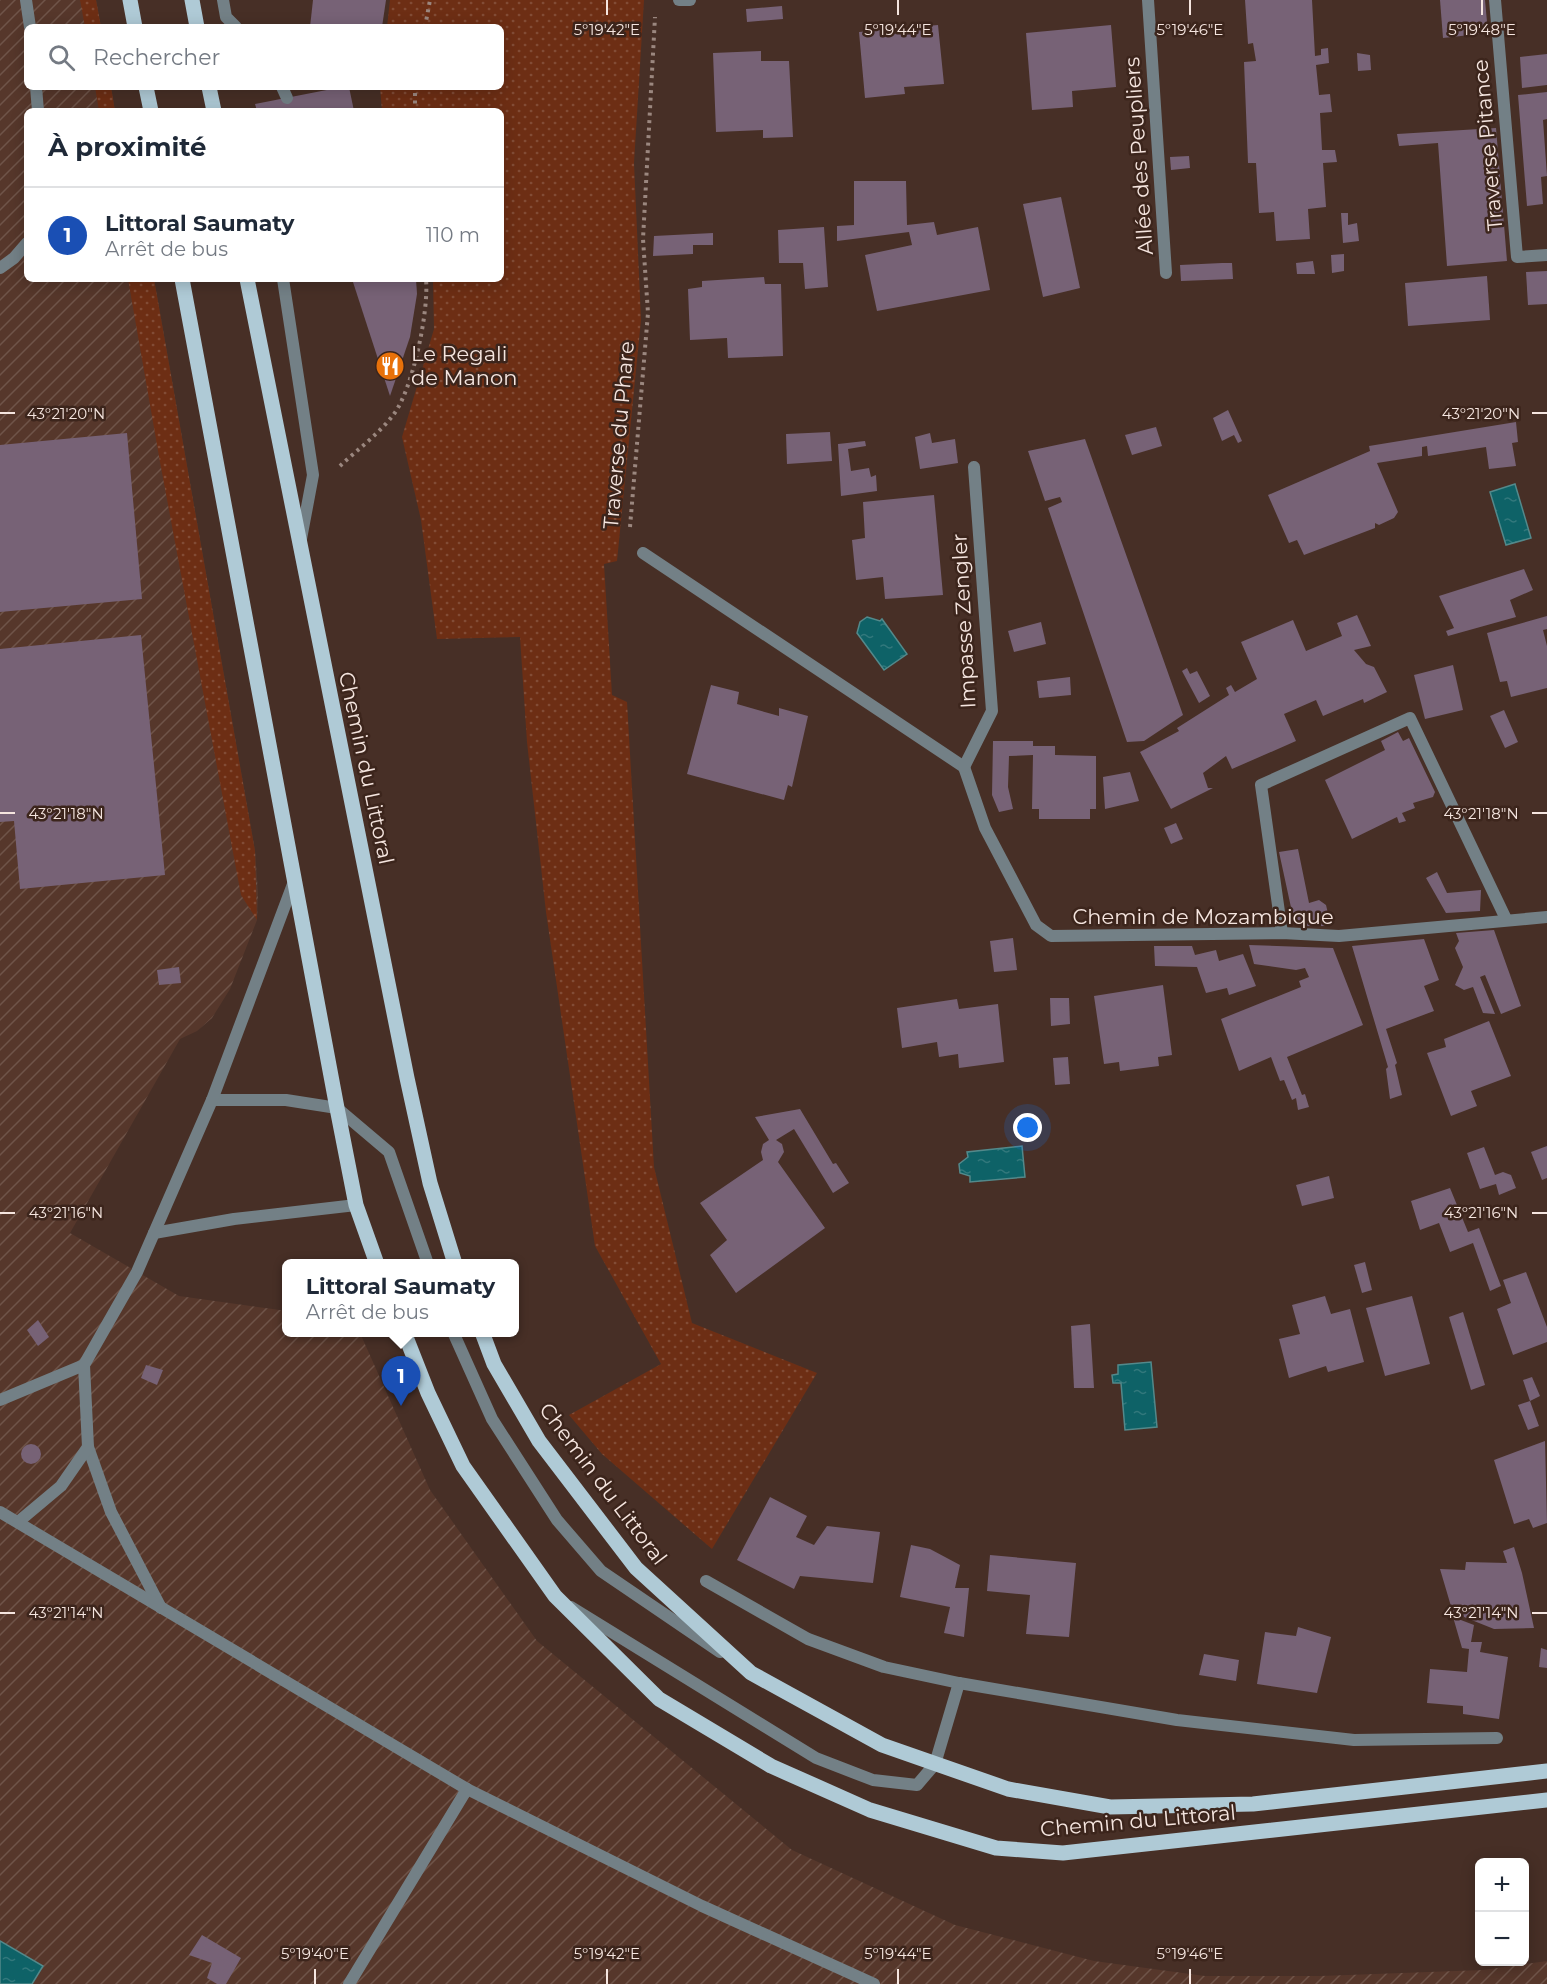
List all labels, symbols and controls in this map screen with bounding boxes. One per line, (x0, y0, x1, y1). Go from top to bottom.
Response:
text: 5°19'42"E (574, 20, 640, 39)
text: 5°19'44"E (864, 20, 932, 39)
text: 5°19'46"E (1157, 20, 1223, 39)
text: 5°19'48"E (1448, 20, 1516, 39)
search box (24, 24, 504, 90)
icon: search (45, 41, 78, 74)
text: Rechercher (93, 44, 220, 71)
street label: Allée des Peupliers (1119, 56, 1158, 256)
street label: Traverse Pitance (1468, 58, 1507, 232)
text: À proximité (48, 131, 207, 163)
text: Littoral Saumaty (105, 210, 294, 237)
text: 1 (64, 223, 71, 247)
text: 110 m (426, 223, 480, 247)
text: Arrêt de bus (105, 237, 228, 261)
street label: Traverse du Phare (598, 340, 639, 530)
place label: Le Regali de Manon (411, 341, 517, 390)
restaurant icon: Le Regali de Manon (374, 350, 406, 382)
text: 43°21'20"N (27, 404, 105, 423)
text: 43°21'20"N (1442, 404, 1520, 423)
street label: Impasse Zengler (946, 533, 981, 709)
street label: Chemin du Littoral (334, 669, 399, 866)
text: 43°21'18"N (28, 804, 104, 823)
text: 43°21'18"N (1443, 804, 1519, 823)
street label: Chemin de Mozambique (1072, 904, 1334, 929)
your location (1013, 1113, 1042, 1142)
text: 43°21'16"N (29, 1203, 103, 1222)
text: 43°21'16"N (1444, 1203, 1518, 1222)
popup (282, 1259, 519, 1337)
text: Littoral Saumaty (306, 1273, 495, 1300)
text: Arrêt de bus (306, 1300, 429, 1324)
pin: 1 (382, 1356, 420, 1406)
street label: Chemin du Littoral (534, 1398, 672, 1570)
text: 43°21'14"N (28, 1603, 104, 1622)
text: 43°21'14"N (1443, 1603, 1519, 1622)
street label: Chemin du Littoral (1039, 1799, 1237, 1842)
map controls (1475, 1858, 1529, 1966)
button: + (1475, 1858, 1529, 1912)
button: − (1475, 1912, 1529, 1966)
text: 5°19'40"E (281, 1944, 349, 1963)
text: 5°19'42"E (574, 1944, 640, 1963)
text: 5°19'44"E (864, 1944, 932, 1963)
text: 5°19'46"E (1157, 1944, 1223, 1963)

